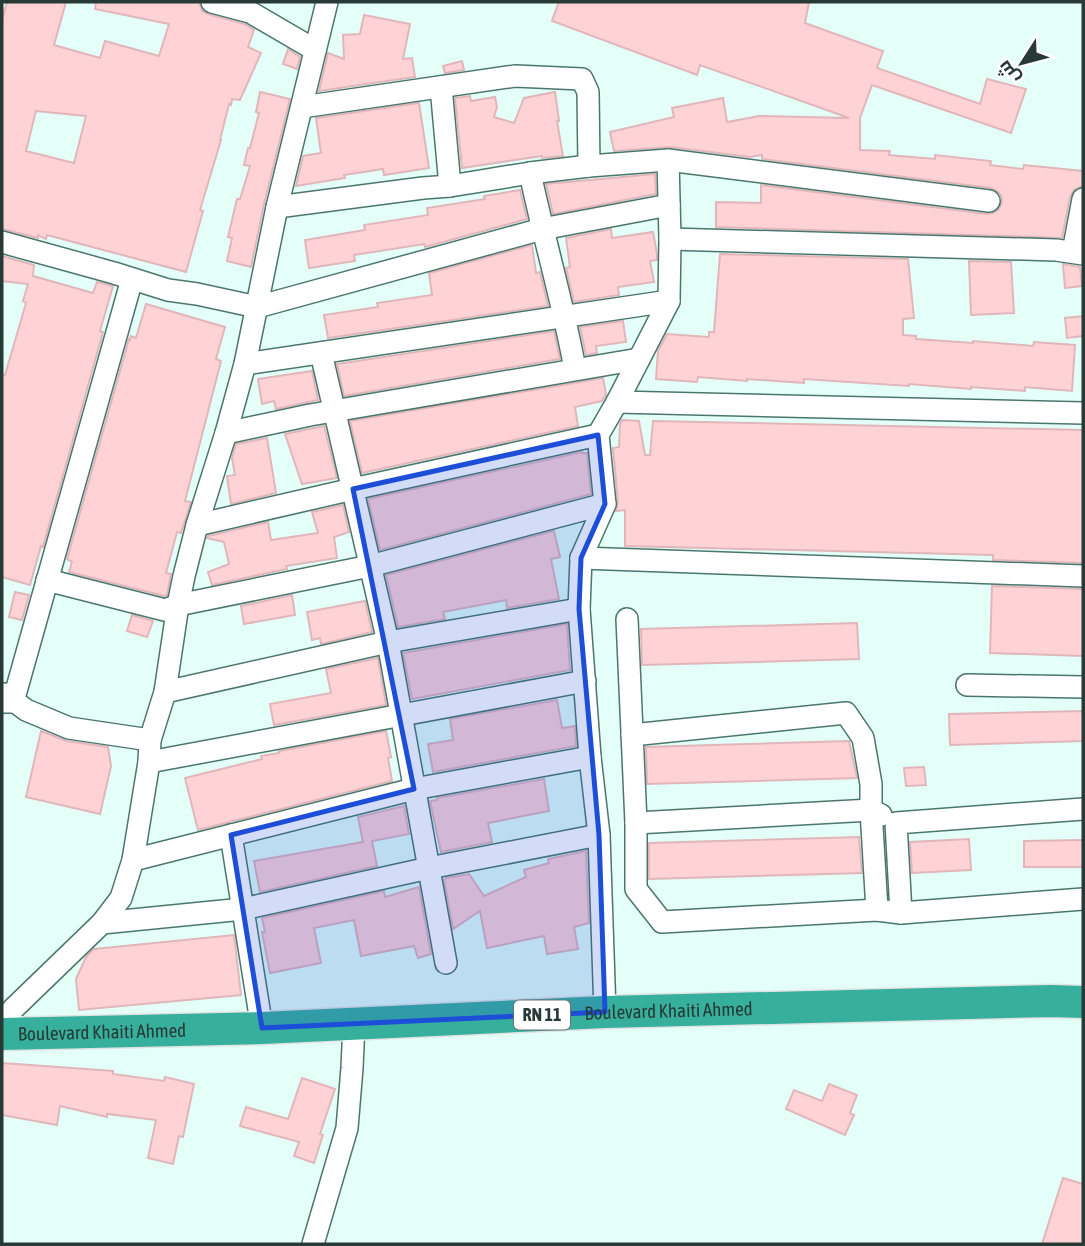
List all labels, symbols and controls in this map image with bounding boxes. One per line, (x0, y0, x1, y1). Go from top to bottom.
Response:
north arrow (987, 28, 1057, 98)
text: ش (992, 56, 1025, 89)
street label: Boulevard Khaiti Ahmed (584, 997, 753, 1024)
road number: RN 11 (514, 1000, 570, 1030)
street label: Boulevard Khaiti Ahmed (18, 1019, 186, 1045)

